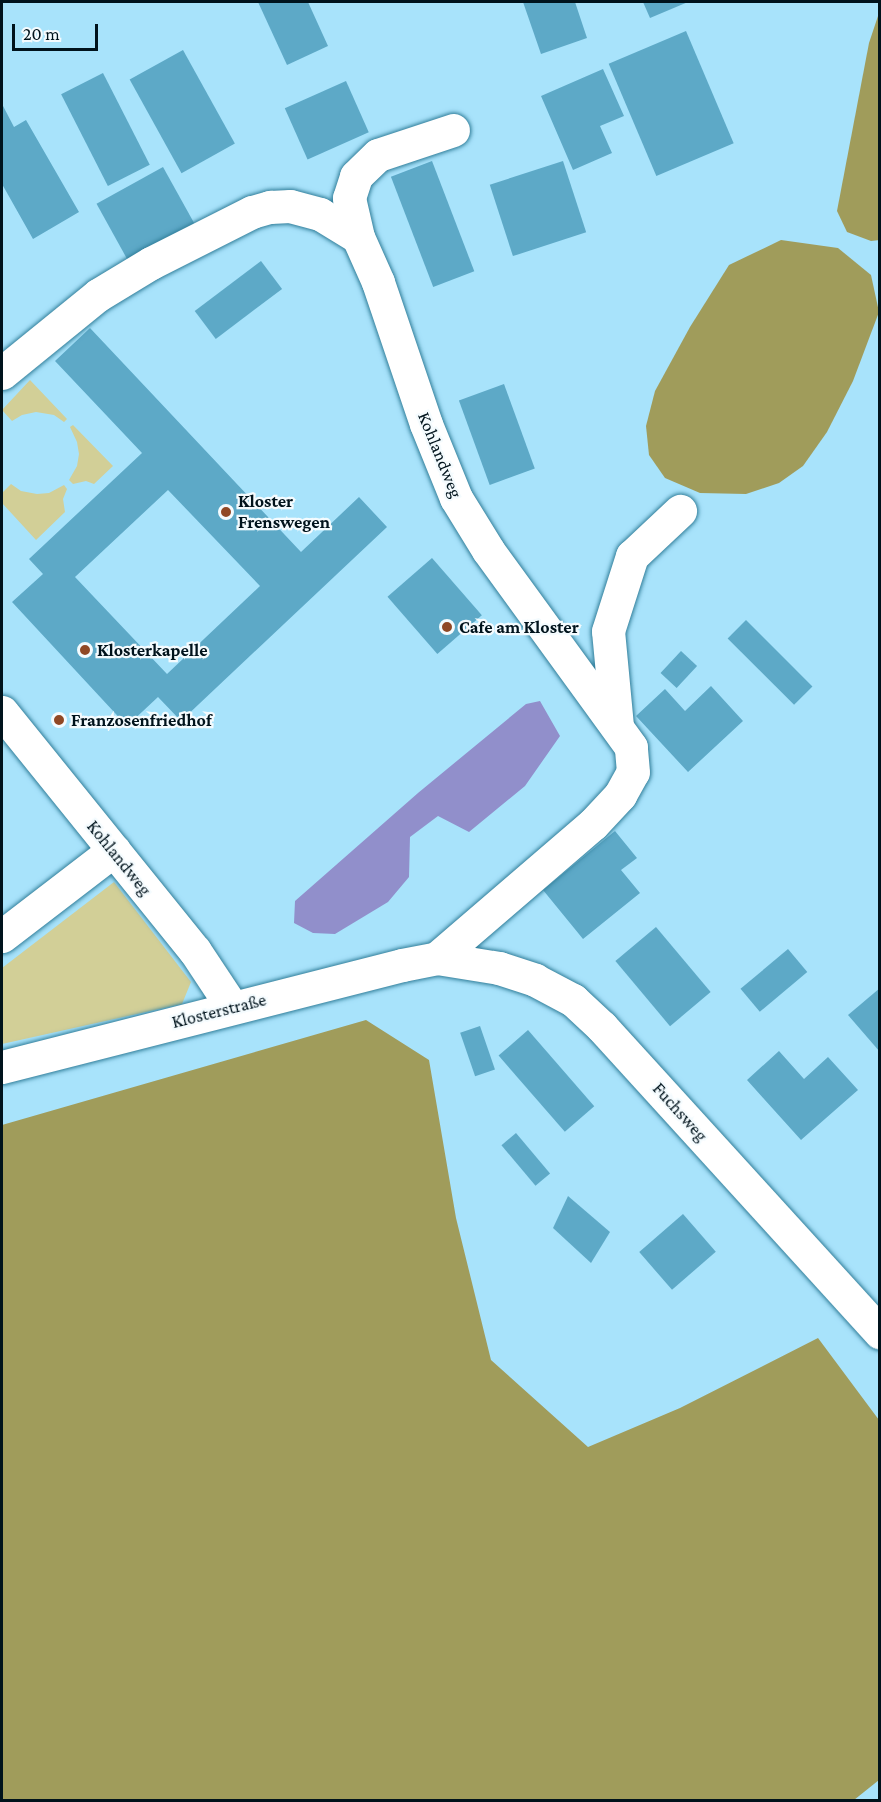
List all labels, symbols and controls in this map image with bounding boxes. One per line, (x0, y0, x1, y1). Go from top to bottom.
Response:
scale bar (15, 12, 100, 50)
text: 20 m (23, 24, 60, 44)
street label: Kohlandweg (413, 409, 467, 501)
place label: Kloster Frenswegen (238, 491, 330, 534)
marker: Kloster Frenswegen (219, 505, 233, 519)
place label: Cafe am Kloster (459, 616, 579, 638)
marker: Cafe am Kloster (440, 620, 454, 634)
place label: Klosterkapelle (97, 639, 208, 661)
marker: Klosterkapelle (78, 643, 92, 657)
place label: Franzosenfriedhof (71, 709, 212, 731)
marker: Franzosenfriedhof (52, 713, 66, 727)
street label: Kohlandweg (82, 816, 156, 900)
street label: Klosterstraße (170, 989, 268, 1033)
street label: Fuchsweg (648, 1078, 712, 1146)

